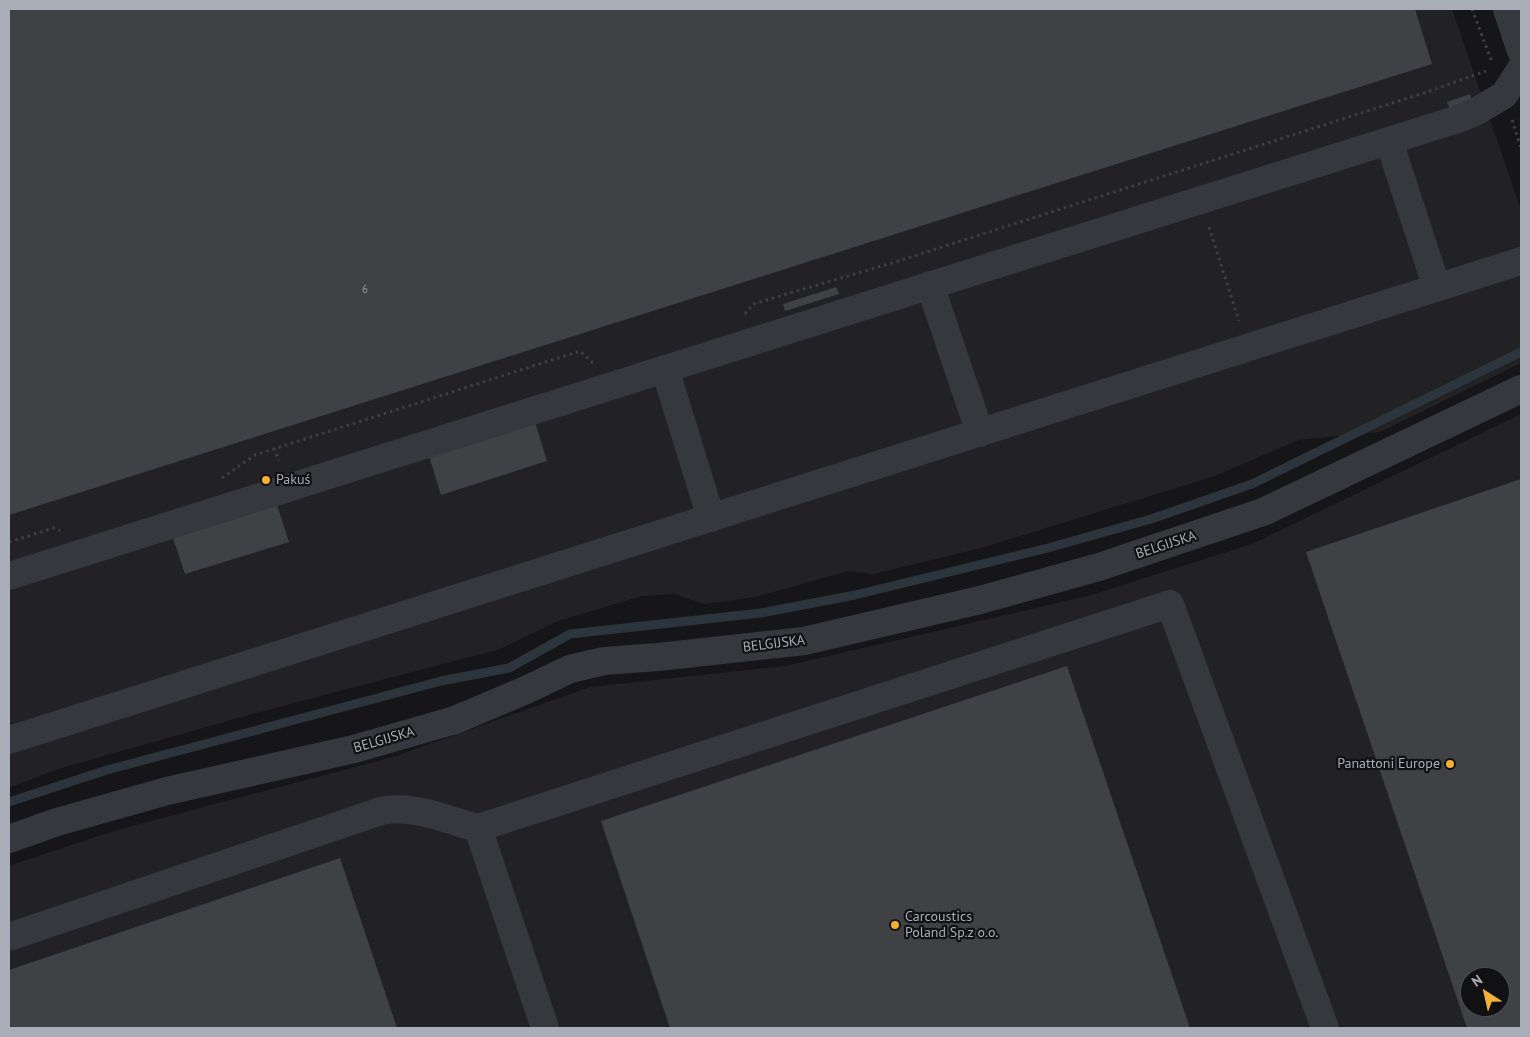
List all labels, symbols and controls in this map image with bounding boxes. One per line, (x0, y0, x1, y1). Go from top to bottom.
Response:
house number: 6 (362, 283, 368, 297)
place label: Pakuś (276, 472, 310, 488)
marker: Pakuś (260, 474, 272, 486)
street label: BELGIJSKA (1134, 527, 1198, 563)
street label: BELGIJSKA (742, 632, 806, 656)
street label: BELGIJSKA (352, 723, 416, 757)
place label: Panattoni Europe (1337, 756, 1440, 772)
marker: Panattoni Europe (1444, 758, 1456, 770)
place label: Carcoustics Poland Sp.z o.o. (905, 909, 998, 942)
marker: Carcoustics Poland Sp.z o.o. (889, 919, 901, 931)
north arrow (1460, 967, 1510, 1017)
text: N (1468, 971, 1486, 991)

